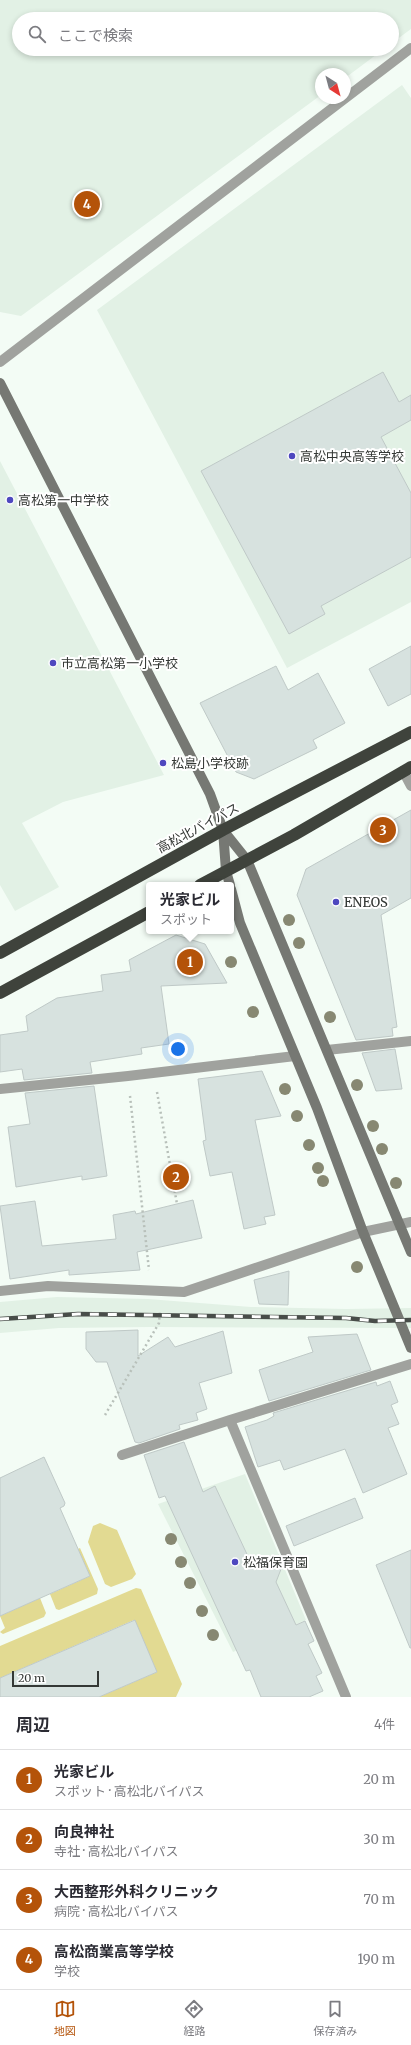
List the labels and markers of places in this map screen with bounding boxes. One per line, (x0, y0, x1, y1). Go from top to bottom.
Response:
pin: 4 (74, 189, 100, 219)
place label: 高松中央高等学校 (300, 448, 404, 465)
marker: 高松中央高等学校 (287, 451, 297, 461)
place label: 高松第一中学校 (18, 492, 109, 509)
marker: 高松第一中学校 (5, 495, 15, 505)
place label: 市立高松第一小学校 (61, 655, 178, 672)
marker: 市立高松第一小学校 (48, 658, 58, 668)
place label: 松島小学校跡 (171, 755, 249, 772)
marker: 松島小学校跡 (158, 758, 168, 768)
pin: 3 (370, 815, 396, 845)
place label: ENEOS (344, 894, 388, 911)
marker: ENEOS (331, 897, 341, 907)
pin: 1 (177, 947, 203, 977)
pin: 2 (163, 1162, 189, 1192)
place label: 松福保育園 (243, 1554, 308, 1571)
marker: 松福保育園 (230, 1557, 240, 1567)

